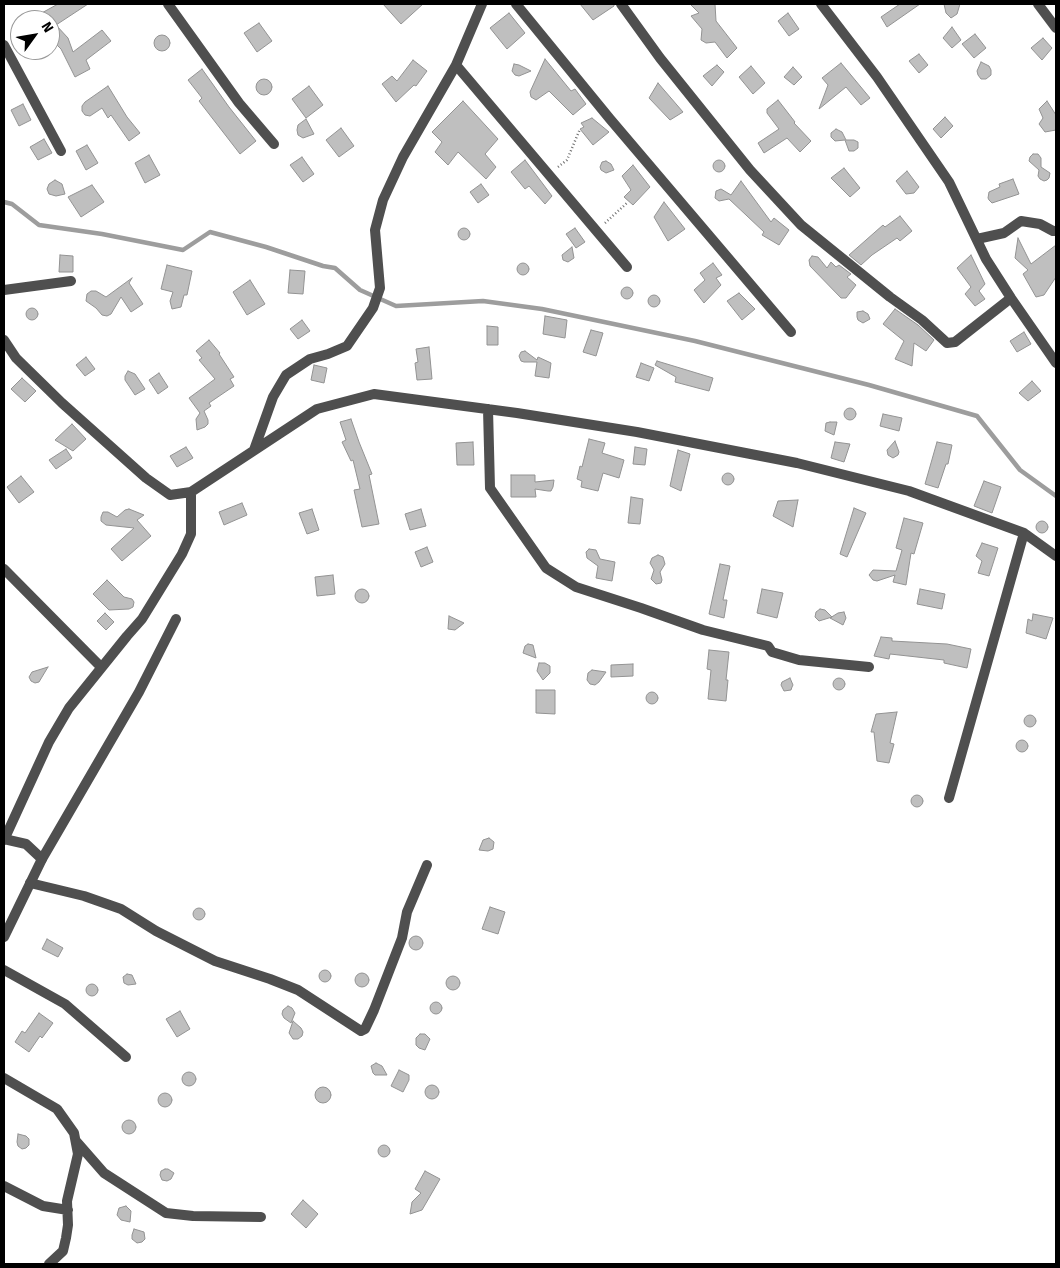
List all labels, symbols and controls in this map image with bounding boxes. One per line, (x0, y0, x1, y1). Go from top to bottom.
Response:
north arrow (10, 10, 60, 60)
text: N (38, 19, 57, 36)

